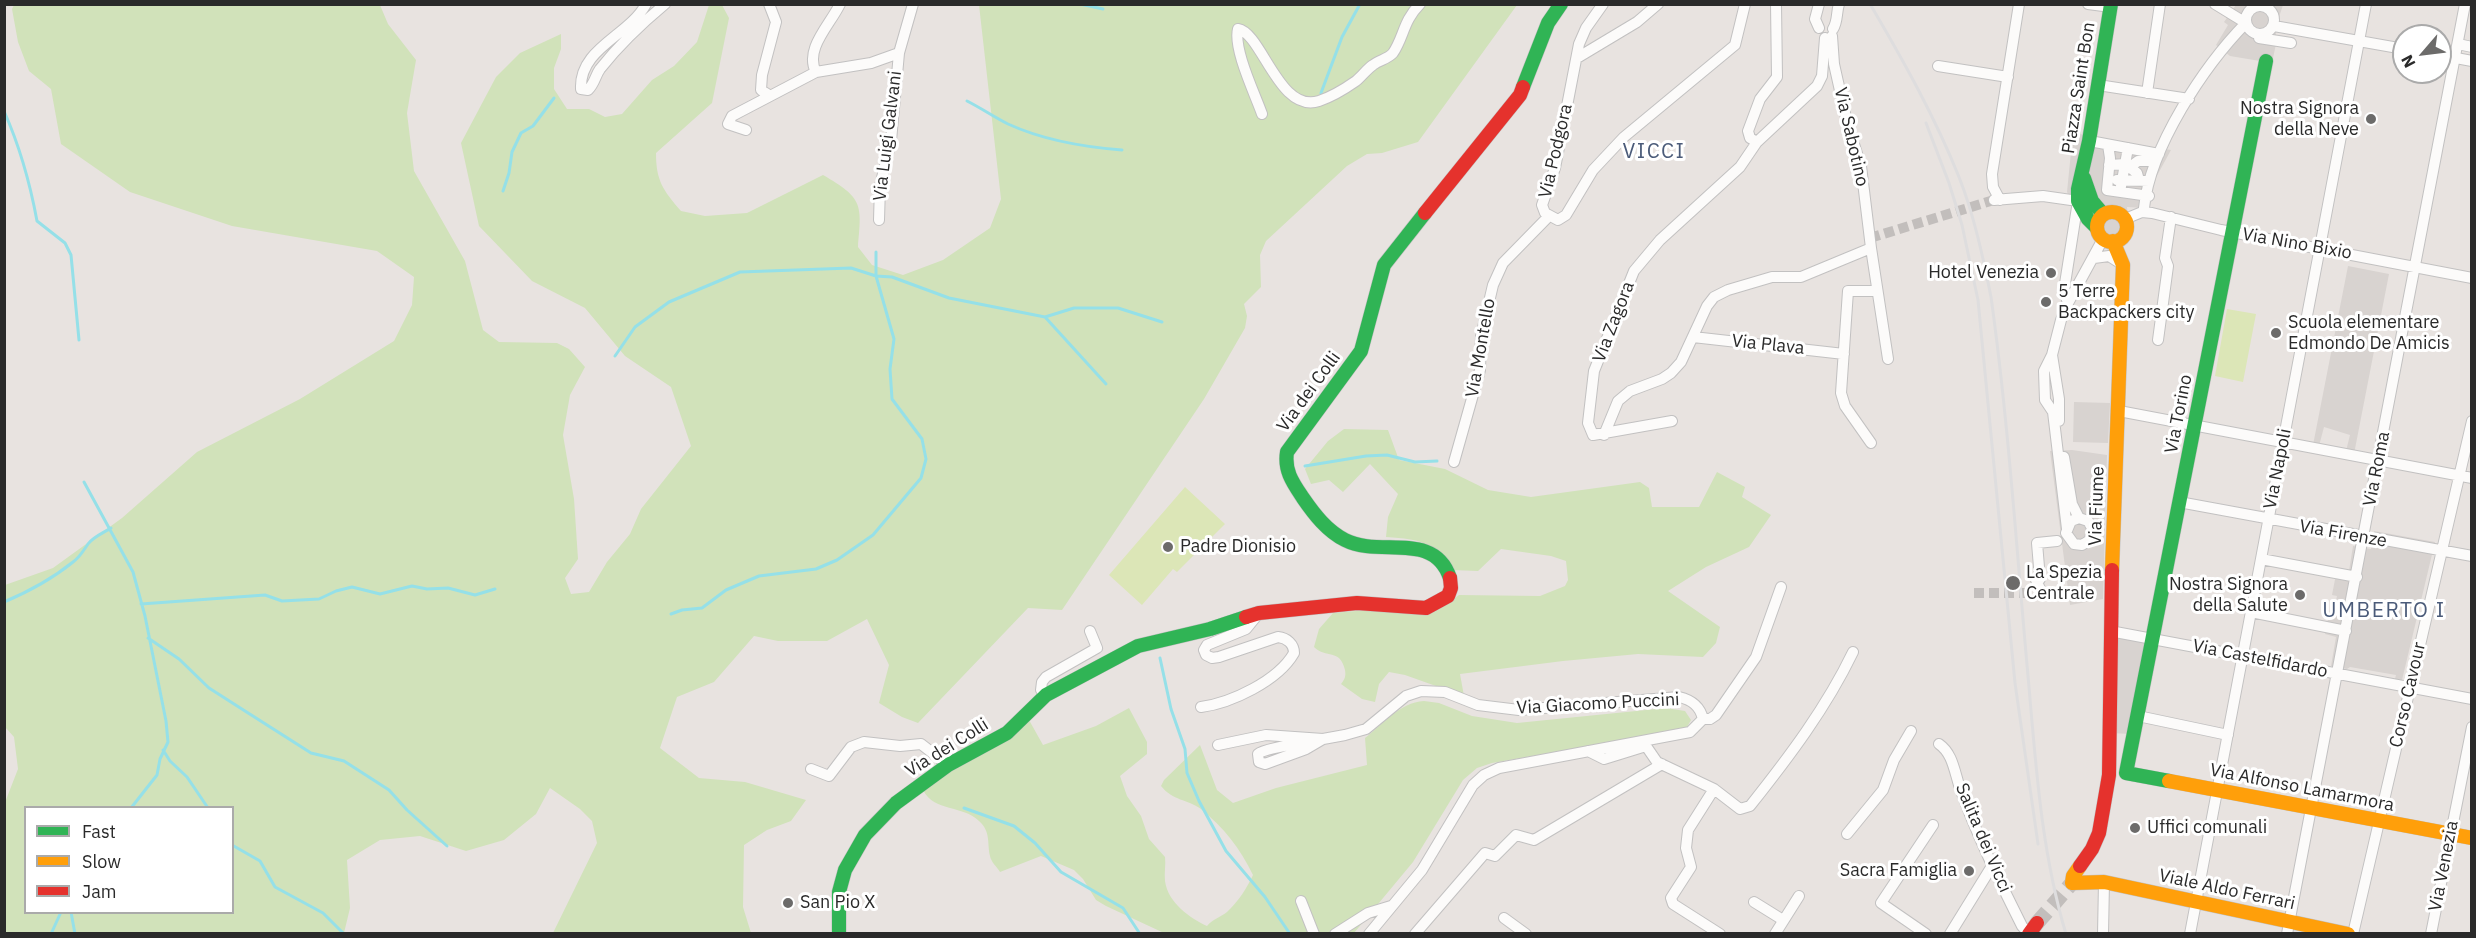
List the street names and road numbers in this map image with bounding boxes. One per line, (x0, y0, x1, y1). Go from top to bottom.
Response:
street label: Piazza Saint Bon (2058, 21, 2100, 155)
street label: Via Luigi Galvani (869, 70, 907, 202)
street label: Via Sabotino (1829, 85, 1873, 189)
street label: Via Podgora (1535, 102, 1577, 200)
street label: Via Nino Bixio (2240, 224, 2354, 264)
street label: Via Zagora (1589, 278, 1639, 366)
street label: Via Montello (1462, 297, 1500, 399)
street label: Via Plava (1731, 330, 1805, 360)
street label: Via dei Colli (1273, 348, 1345, 436)
street label: Via Torino (2161, 373, 2197, 455)
street label: Via Napoli (2260, 427, 2296, 511)
street label: Via Roma (2359, 430, 2395, 508)
street label: Via Fiume (2085, 466, 2109, 546)
street label: Via Firenze (2298, 516, 2388, 552)
street label: Via Castelfidardo (2191, 635, 2329, 683)
street label: Corso Cavour (2385, 640, 2431, 750)
street label: Via Giacomo Puccini (1516, 689, 1680, 719)
street label: Via dei Colli (901, 714, 993, 782)
street label: Via Alfonso Lamarmora (2208, 760, 2396, 816)
street label: Salita dei Vicci (1950, 780, 2016, 896)
street label: Via Venezia (2425, 819, 2463, 913)
street label: Viale Aldo Ferrari (2157, 865, 2297, 915)

